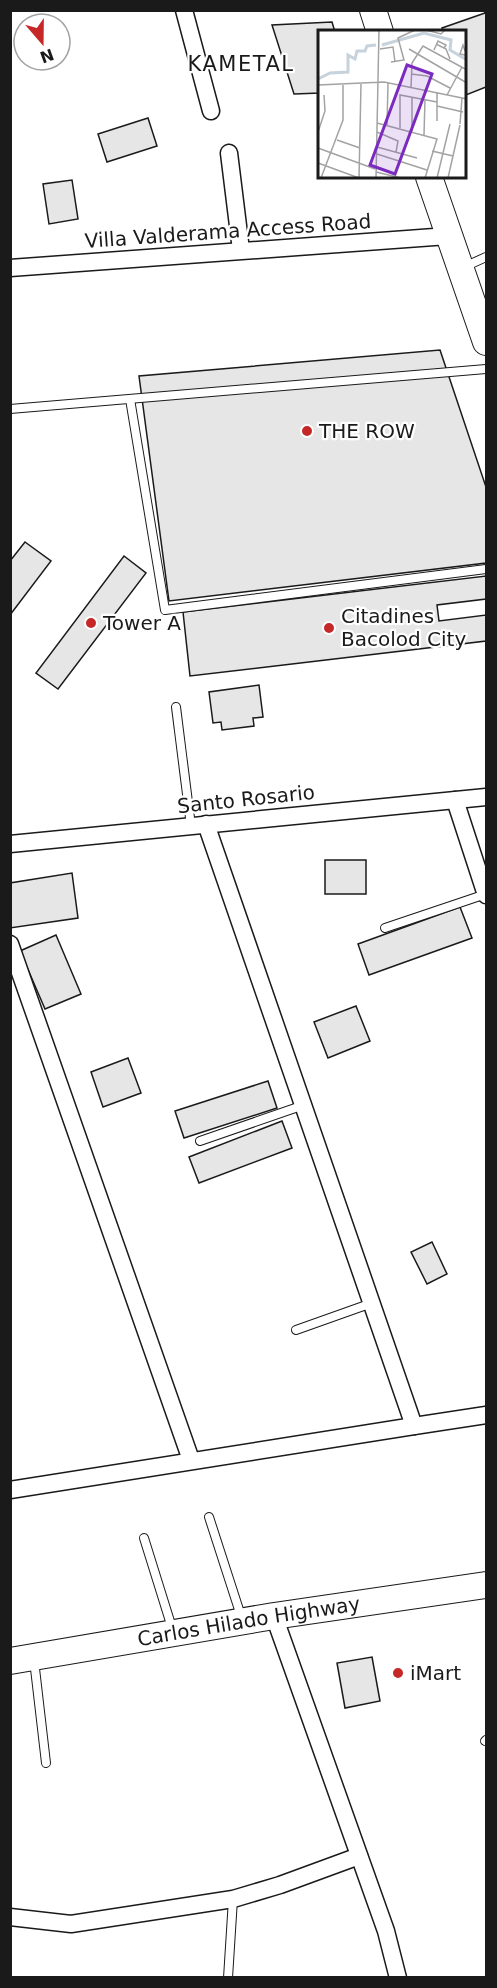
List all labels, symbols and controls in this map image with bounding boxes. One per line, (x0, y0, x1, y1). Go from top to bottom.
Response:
north arrow (12, 12, 72, 72)
inset map (318, 30, 467, 178)
text: N (37, 44, 57, 67)
district label: KAMETAL (188, 52, 294, 76)
street label: Villa Valderama Access Road (84, 209, 372, 253)
place label: THE ROW (318, 419, 415, 443)
marker: THE ROW (300, 424, 314, 438)
place label: Citadines Bacolod City (341, 604, 466, 651)
place label: Tower A (102, 611, 181, 635)
marker: Tower A (84, 616, 98, 630)
marker: Citadines Bacolod City (322, 621, 336, 635)
street label: Santo Rosario (176, 780, 316, 818)
street label: Carlos Hilado Highway (136, 1592, 362, 1651)
place label: iMart (410, 1661, 461, 1685)
marker: iMart (391, 1666, 405, 1680)

